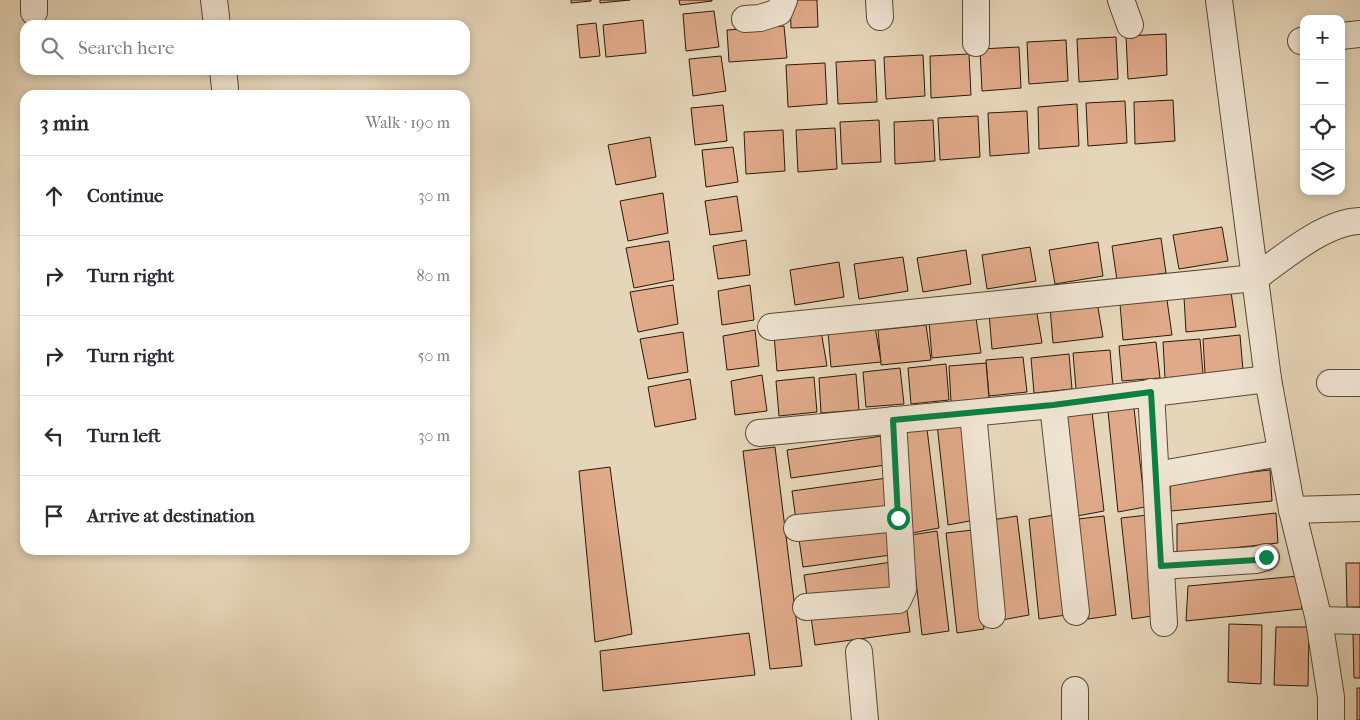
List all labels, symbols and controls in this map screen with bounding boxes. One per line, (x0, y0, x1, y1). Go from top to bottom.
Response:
map controls (1300, 15, 1345, 195)
button: + (1300, 15, 1345, 60)
search box (20, 20, 470, 75)
icon: search (38, 34, 66, 62)
text: Search here (78, 37, 174, 59)
button: − (1300, 60, 1345, 105)
button: locate (1300, 105, 1345, 150)
text: 3 min (40, 111, 89, 135)
text: Walk · 190 m (366, 113, 450, 132)
button: layers (1300, 150, 1345, 195)
icon: ahead (40, 182, 68, 210)
text: Continue (87, 185, 163, 207)
text: 30 m (418, 186, 450, 205)
icon: right (40, 262, 68, 290)
text: Turn right (87, 265, 174, 287)
text: 80 m (416, 266, 450, 285)
icon: right (40, 342, 68, 370)
text: Turn right (87, 345, 174, 367)
text: 50 m (418, 346, 450, 365)
icon: left (40, 422, 68, 450)
text: Turn left (87, 425, 161, 447)
text: 30 m (418, 426, 450, 445)
icon: arrive (40, 502, 68, 530)
text: Arrive at destination (87, 505, 255, 527)
route start (887, 507, 910, 530)
route end (1255, 546, 1278, 569)

